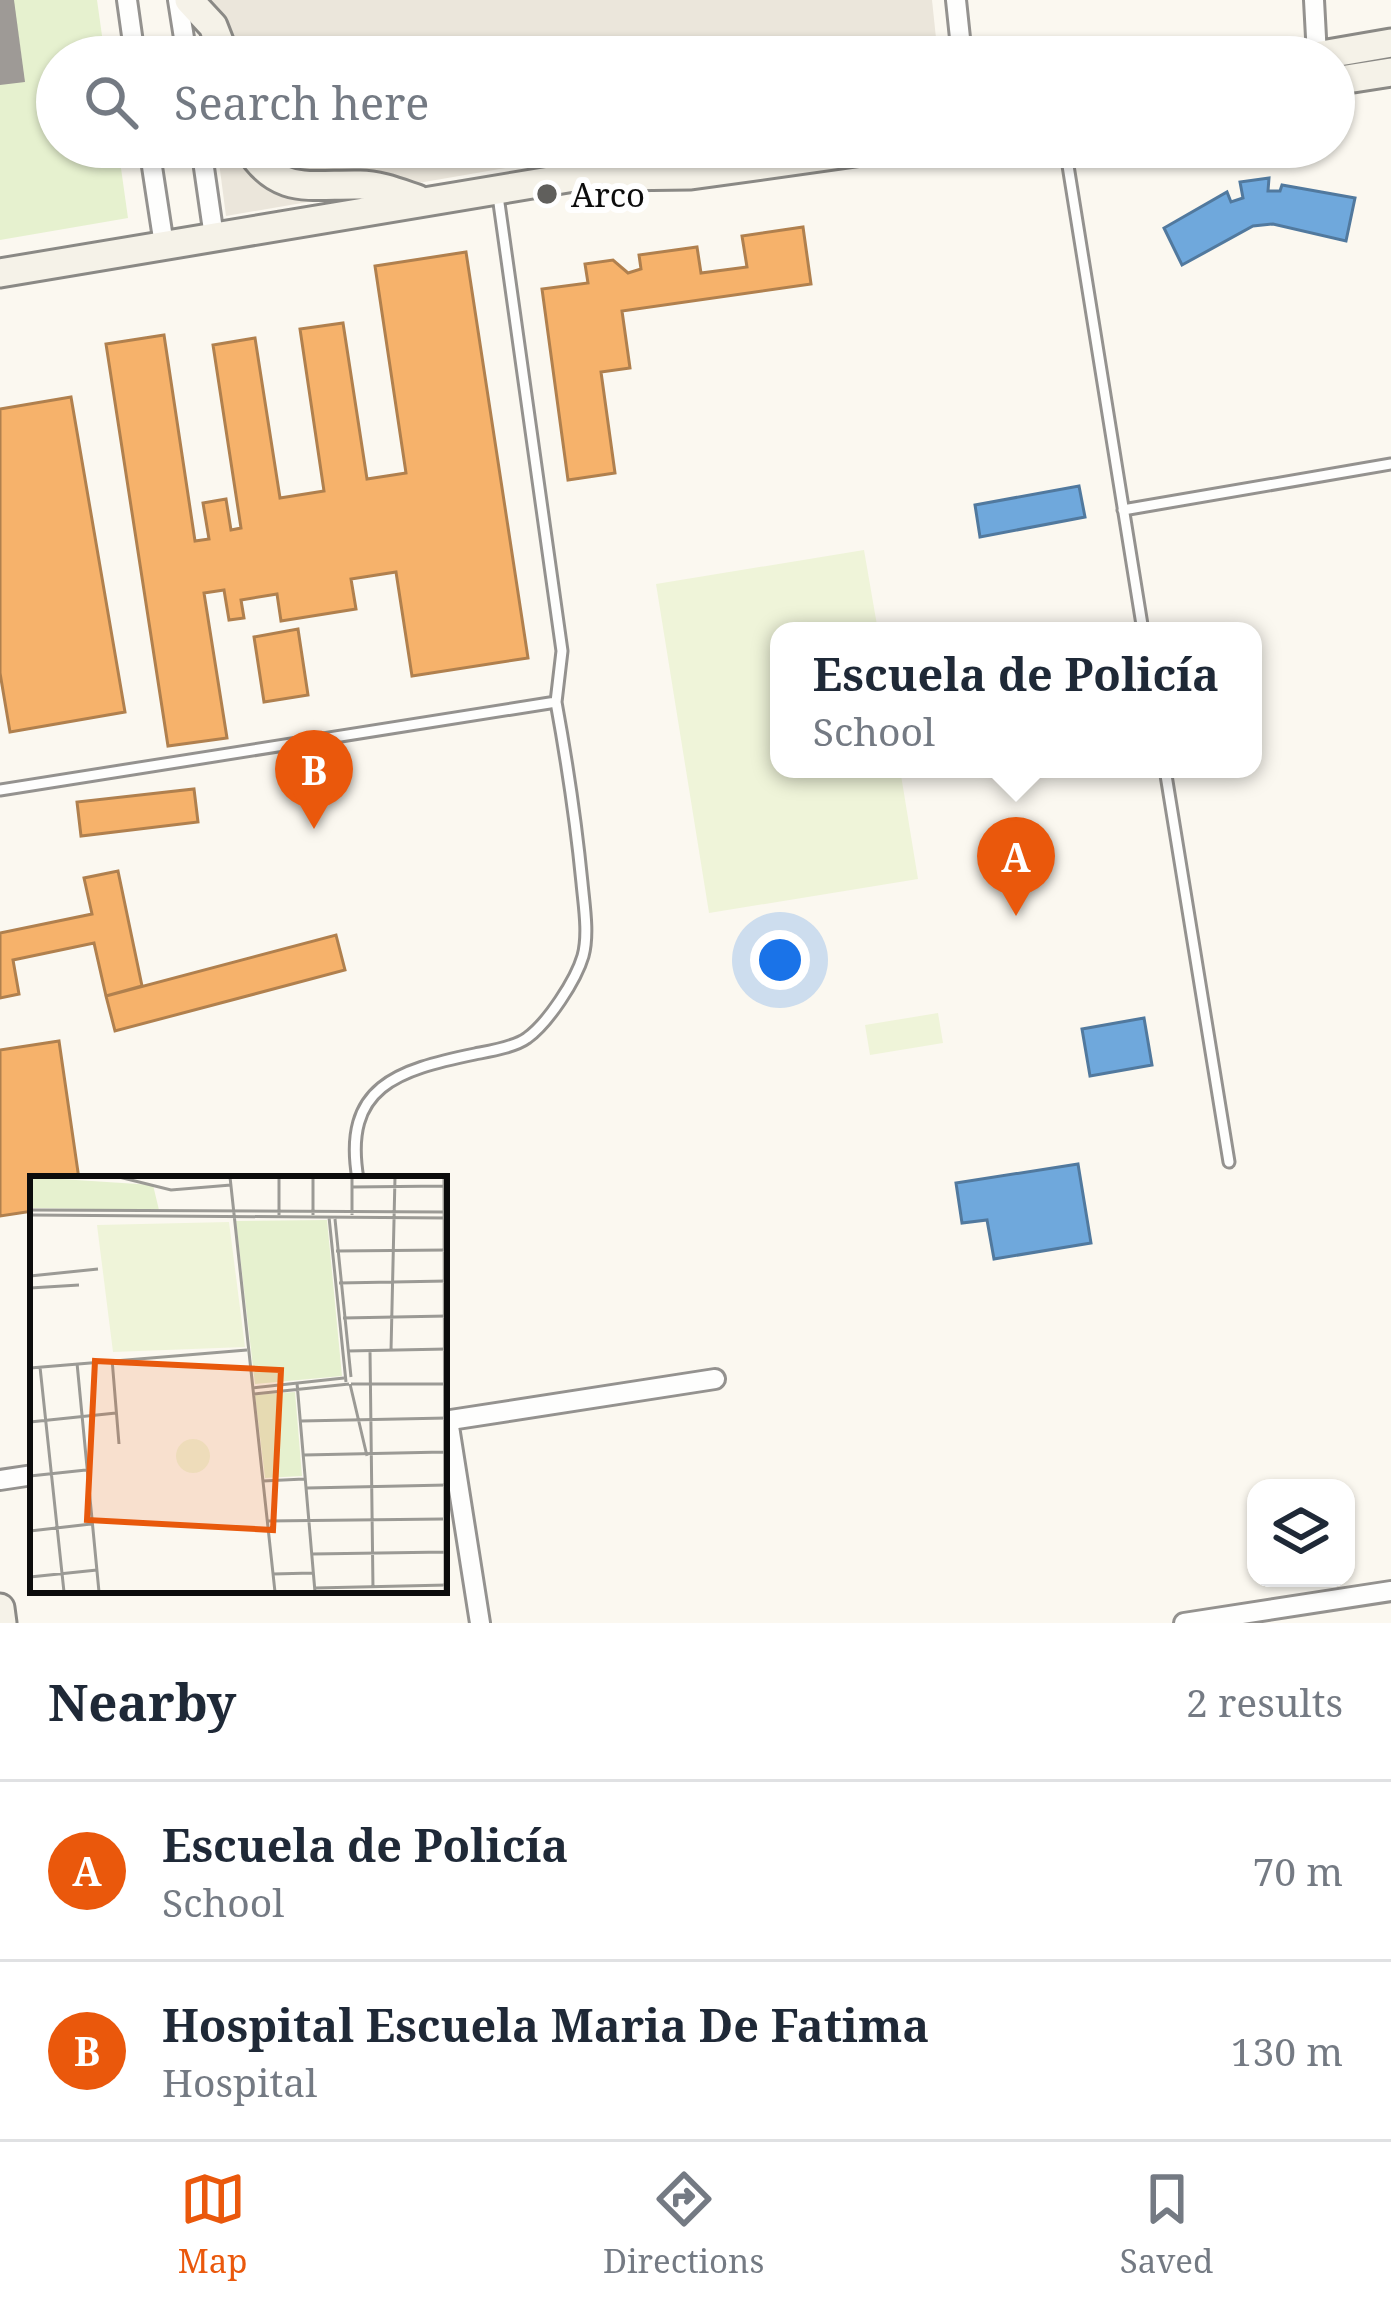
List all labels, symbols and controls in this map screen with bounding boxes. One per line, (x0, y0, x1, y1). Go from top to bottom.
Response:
search box (36, 36, 1355, 168)
icon: search (78, 69, 144, 135)
text: Search here (174, 72, 429, 133)
place label: Arco (571, 172, 645, 217)
marker: Arco (534, 181, 560, 207)
popup (770, 622, 1262, 778)
text: Escuela de Policía (813, 643, 1219, 704)
text: School (813, 704, 935, 757)
pin: B (275, 730, 353, 829)
pin: A (977, 817, 1055, 916)
your location (750, 930, 810, 990)
inset map (30, 1176, 447, 1593)
map controls (1247, 1479, 1355, 1587)
button: layers (1247, 1479, 1355, 1587)
text: Nearby (48, 1666, 236, 1736)
text: 2 results (1186, 1675, 1343, 1728)
text: Escuela de Policía (162, 1814, 568, 1875)
text: A (72, 1844, 102, 1897)
text: 70 m (1252, 1844, 1343, 1897)
text: School (162, 1875, 284, 1928)
text: Hospital Escuela Maria De Fatima (162, 1994, 929, 2055)
text: B (74, 2024, 100, 2077)
text: 130 m (1231, 2024, 1343, 2077)
text: Hospital (162, 2055, 317, 2108)
tab: Map (178, 2166, 248, 2283)
tab: Directions (603, 2166, 764, 2283)
tab: Saved (1120, 2166, 1213, 2283)

